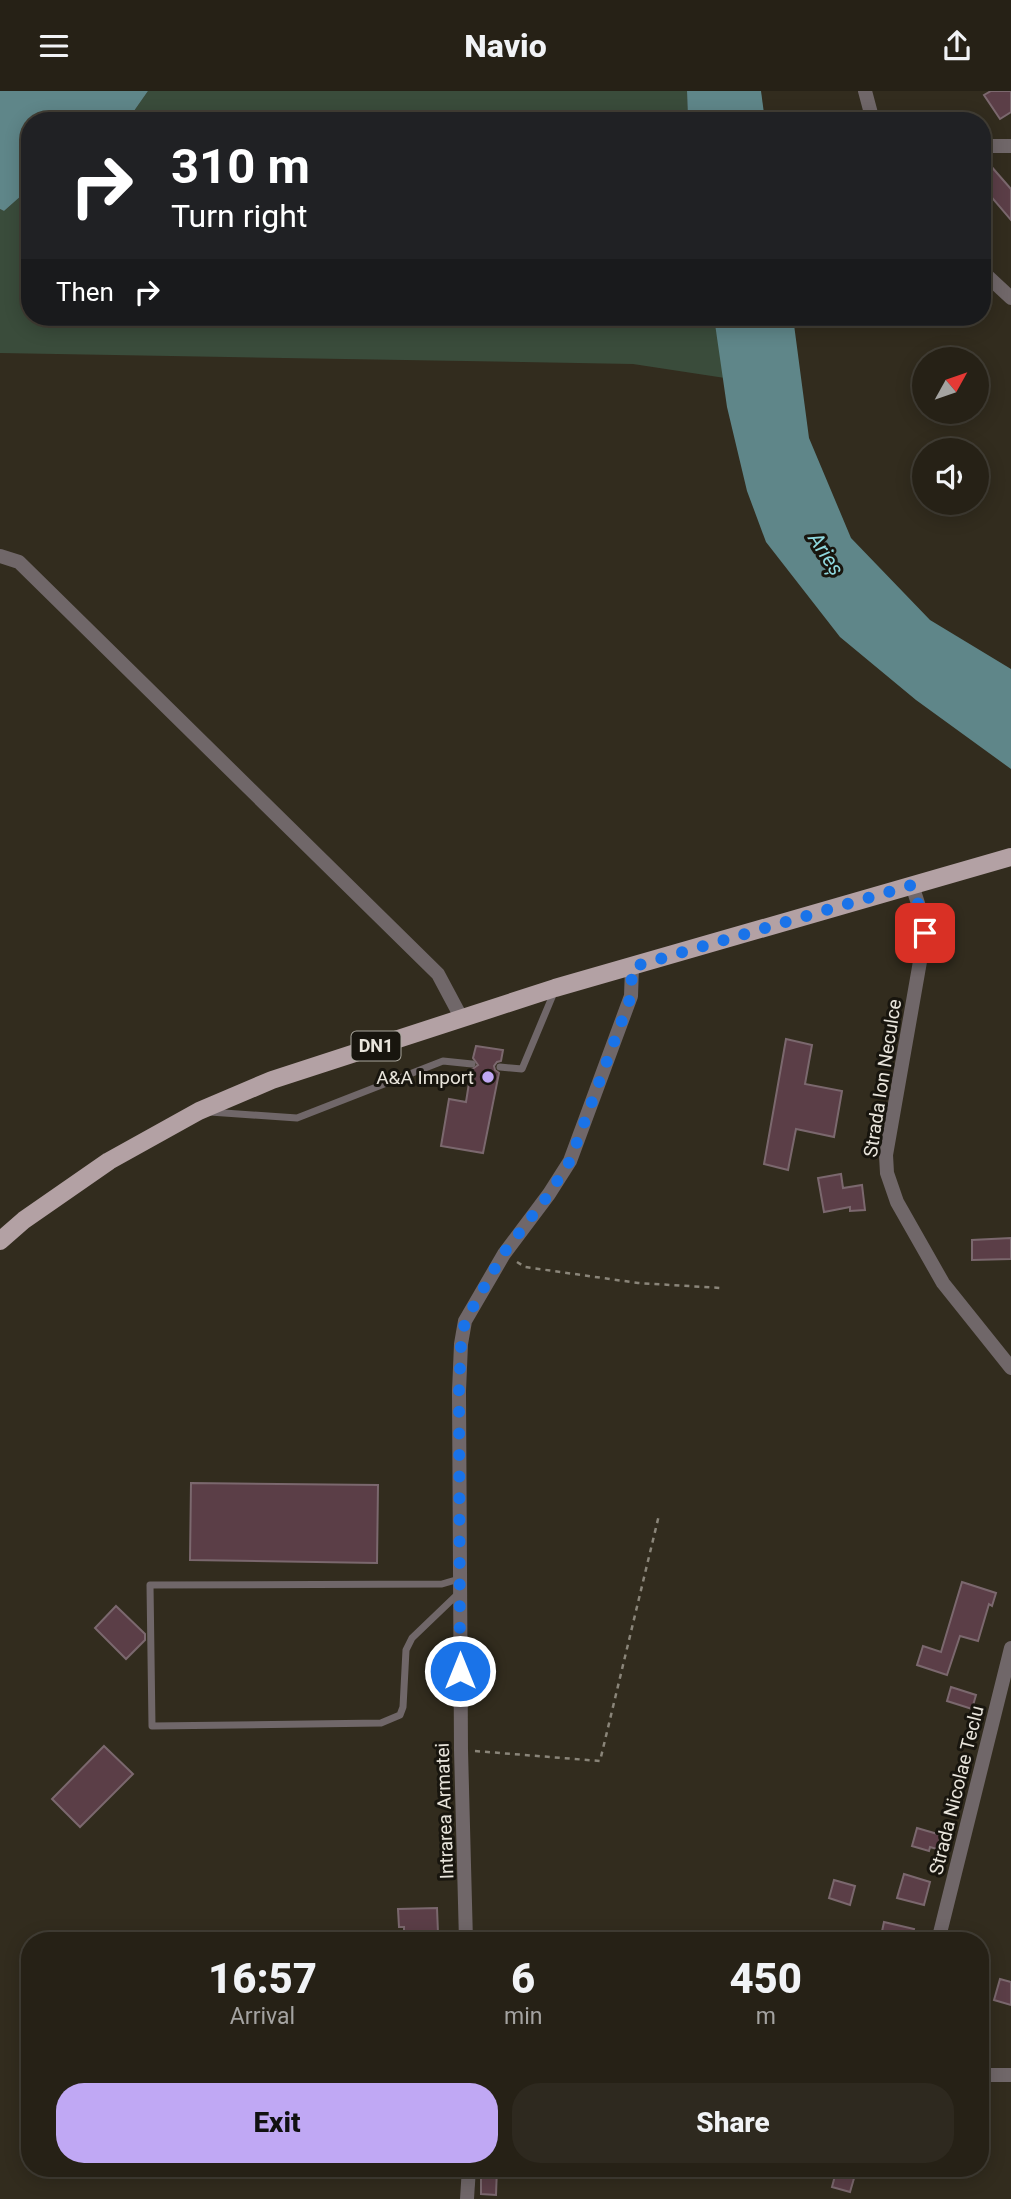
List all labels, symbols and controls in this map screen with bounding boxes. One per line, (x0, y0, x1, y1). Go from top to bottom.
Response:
icon: menu (35, 27, 73, 65)
text: Navio (464, 27, 547, 65)
icon: share (938, 27, 976, 65)
text: 310 m (171, 138, 310, 195)
icon: right (56, 140, 147, 231)
text: Turn right (171, 197, 307, 235)
icon: right (128, 273, 166, 311)
text: Then (56, 277, 114, 307)
north arrow (912, 347, 989, 423)
map controls (912, 347, 989, 515)
button: sound (912, 438, 989, 515)
water label: Arieș (803, 527, 849, 580)
pin (895, 903, 955, 963)
icon: arrive (906, 914, 944, 952)
street label: Strada Ion Neculce (859, 997, 906, 1159)
road number: DN1 (352, 1031, 400, 1061)
place label: A&A Import (376, 1066, 474, 1089)
marker: A&A Import (480, 1069, 496, 1085)
position arrow (423, 1634, 497, 1708)
street label: Strada Nicolae Teclu (924, 1703, 989, 1877)
street label: Intrarea Armatei (431, 1742, 458, 1880)
text: 16:57 (208, 1954, 317, 2003)
text: 6 (511, 1954, 535, 2003)
text: 450 (729, 1954, 802, 2003)
text: Arrival (230, 2003, 295, 2030)
text: min (504, 2003, 542, 2030)
text: m (756, 2003, 776, 2030)
button: Exit (56, 2083, 498, 2163)
button: Share (512, 2083, 954, 2163)

